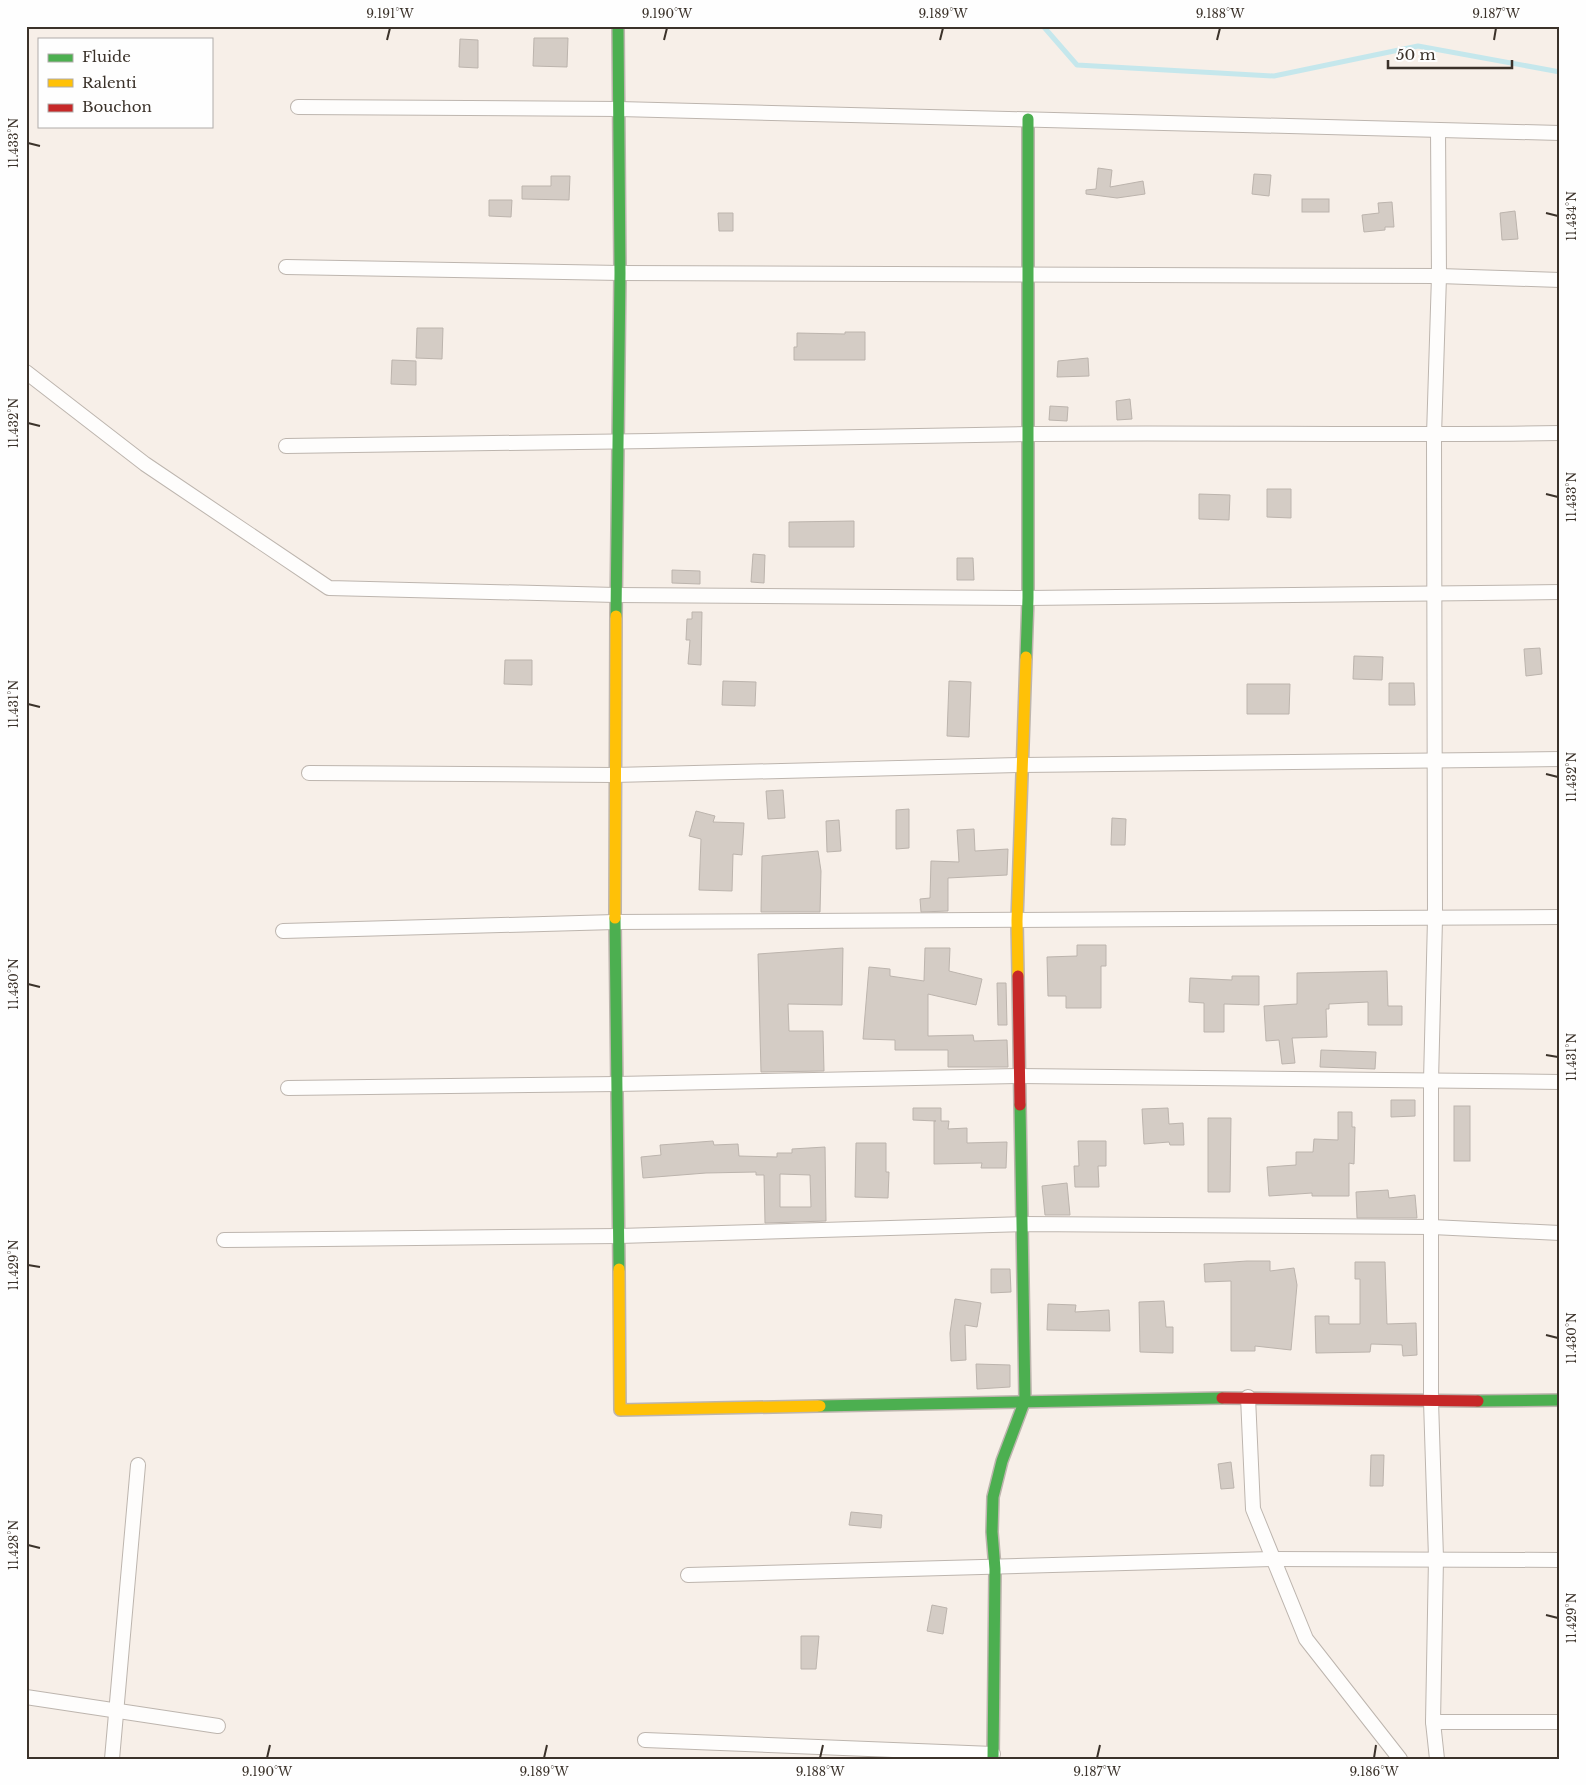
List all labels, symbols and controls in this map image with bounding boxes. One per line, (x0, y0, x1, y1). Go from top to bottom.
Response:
text: 9.191°W (366, 6, 415, 21)
text: 9.190°W (642, 6, 693, 21)
text: 9.189°W (918, 6, 968, 21)
text: 9.188°W (1196, 6, 1245, 21)
text: 9.187°W (1472, 6, 1521, 21)
legend (38, 38, 212, 128)
scale bar (1388, 38, 1512, 70)
text: 50 m (1396, 45, 1436, 64)
text: Fluide (82, 47, 131, 66)
text: Ralenti (82, 73, 137, 92)
text: Bouchon (82, 97, 152, 116)
text: 11.433°N (6, 117, 21, 168)
text: 11.434°N (1564, 191, 1579, 241)
text: 11.432°N (6, 397, 21, 448)
text: 11.433°N (1564, 471, 1579, 522)
text: 11.431°N (6, 680, 21, 728)
text: 11.432°N (1564, 751, 1579, 802)
text: 11.430°N (6, 958, 21, 1010)
text: 11.431°N (1564, 1033, 1579, 1081)
text: 11.429°N (6, 1239, 21, 1291)
text: 11.430°N (1564, 1312, 1579, 1364)
text: 11.428°N (6, 1520, 21, 1570)
text: 11.429°N (1564, 1592, 1579, 1644)
text: 9.190°W (242, 1764, 293, 1779)
text: 9.189°W (519, 1764, 569, 1779)
text: 9.188°W (796, 1764, 845, 1779)
text: 9.187°W (1073, 1764, 1122, 1779)
text: 9.186°W (1349, 1764, 1399, 1779)

